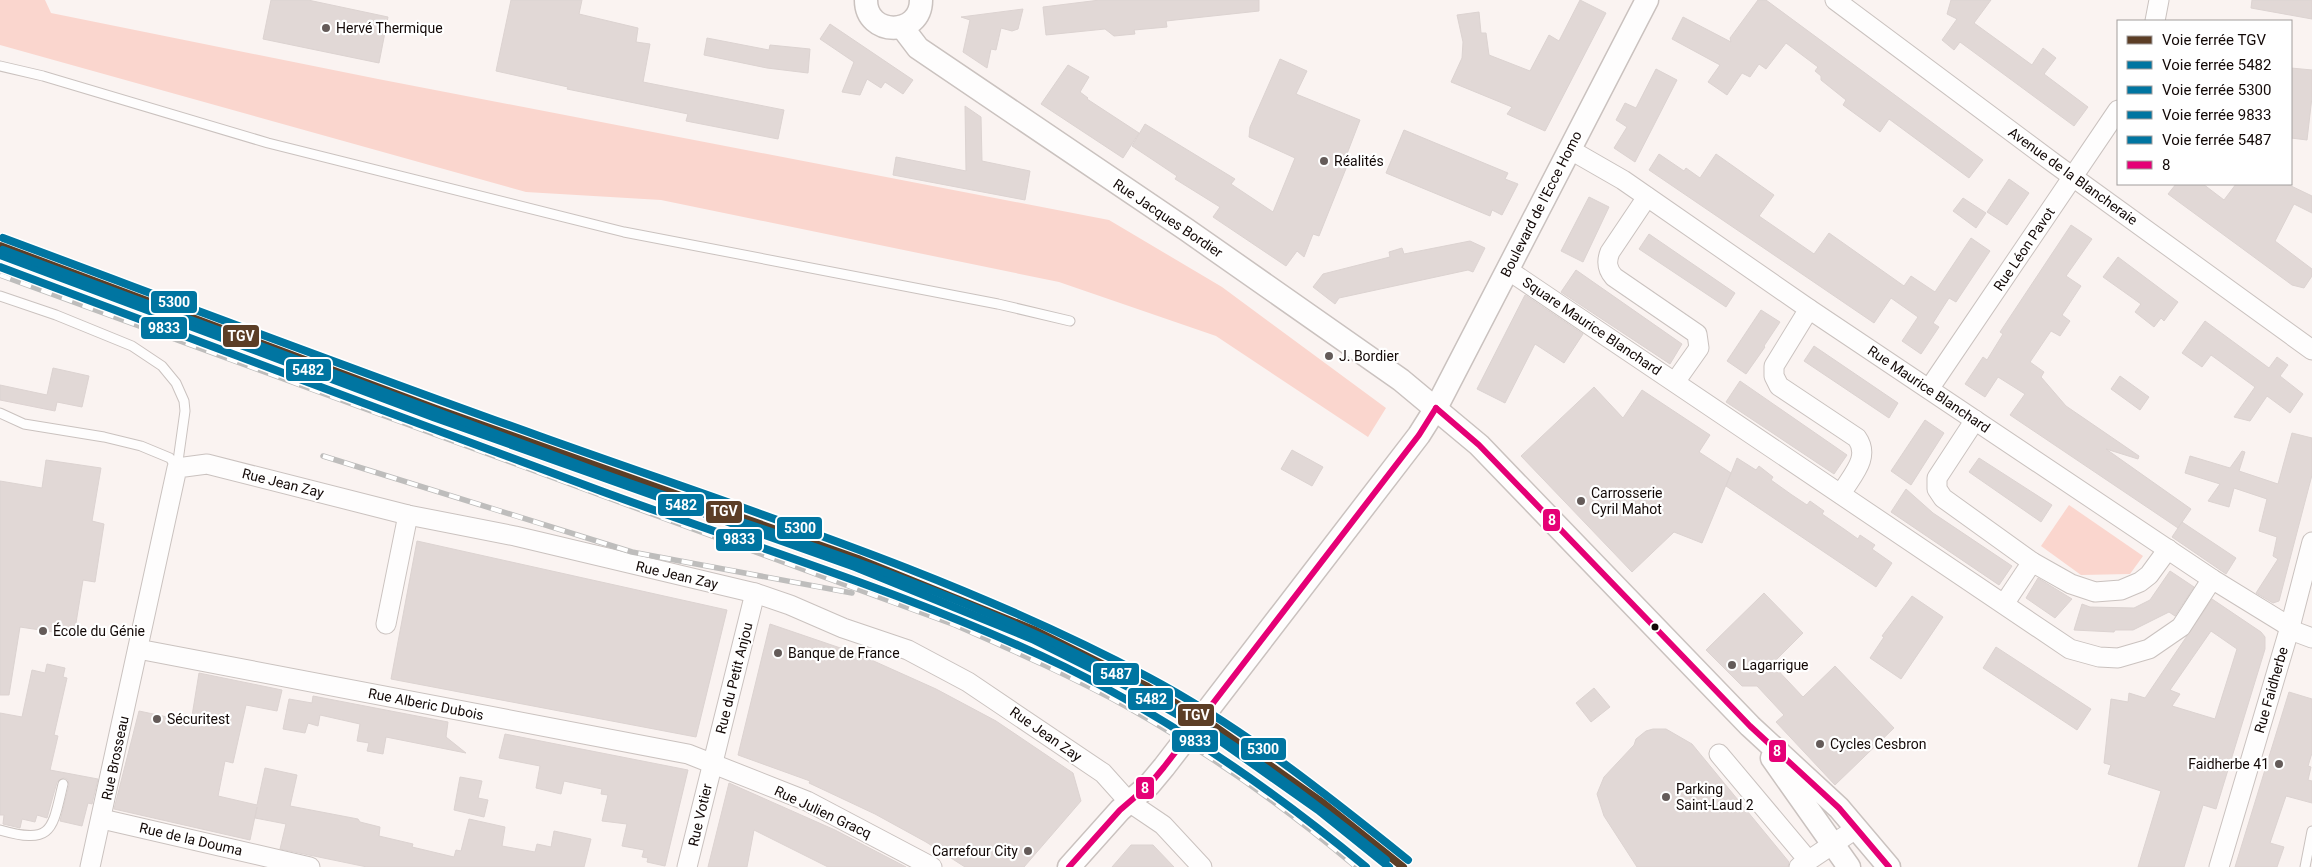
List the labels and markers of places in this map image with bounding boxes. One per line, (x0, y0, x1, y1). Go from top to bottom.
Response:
place label: Hervé Thermique (336, 20, 443, 36)
marker: Hervé Thermique (320, 22, 332, 34)
place label: Réalités (1334, 153, 1384, 169)
marker: Réalités (1318, 155, 1330, 167)
place label: J. Bordier (1339, 348, 1399, 364)
marker: J. Bordier (1323, 350, 1335, 362)
place label: Carrosserie Cyril Mahot (1591, 485, 1663, 517)
marker: Carrosserie Cyril Mahot (1575, 495, 1587, 507)
place label: École du Génie (53, 622, 145, 639)
unlabelled marker (1650, 622, 1660, 632)
marker: École du Génie (37, 625, 49, 637)
place label: Banque de France (788, 645, 900, 661)
marker: Banque de France (772, 647, 784, 659)
place label: Lagarrigue (1742, 657, 1809, 673)
marker: Lagarrigue (1726, 659, 1738, 671)
place label: Sécuritest (167, 711, 230, 727)
marker: Sécuritest (151, 713, 163, 725)
place label: Cycles Cesbron (1830, 736, 1926, 752)
marker: Cycles Cesbron (1814, 738, 1826, 750)
place label: Faidherbe 41 (2188, 756, 2269, 772)
marker: Faidherbe 41 (2273, 758, 2285, 770)
place label: Parking Saint-Laud 2 (1676, 781, 1754, 813)
marker: Parking Saint-Laud 2 (1660, 791, 1672, 803)
place label: Carrefour City (932, 843, 1018, 859)
marker: Carrefour City (1022, 845, 1034, 857)

